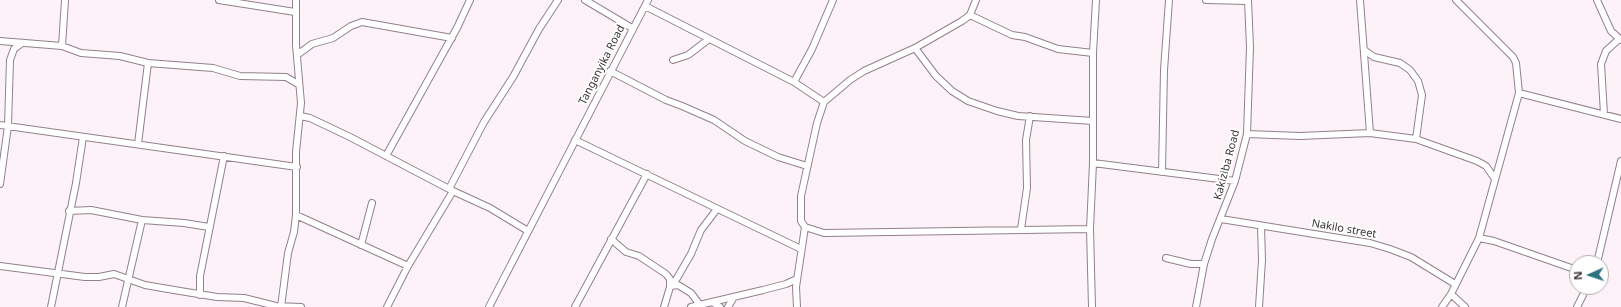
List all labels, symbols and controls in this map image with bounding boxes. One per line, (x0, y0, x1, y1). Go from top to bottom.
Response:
street label: Tanganyika Road (576, 23, 628, 107)
street label: Kakiziba Road (1211, 129, 1243, 201)
street label: Nakilo street (1311, 217, 1377, 241)
north arrow (1569, 255, 1609, 295)
text: N (1570, 271, 1585, 280)

